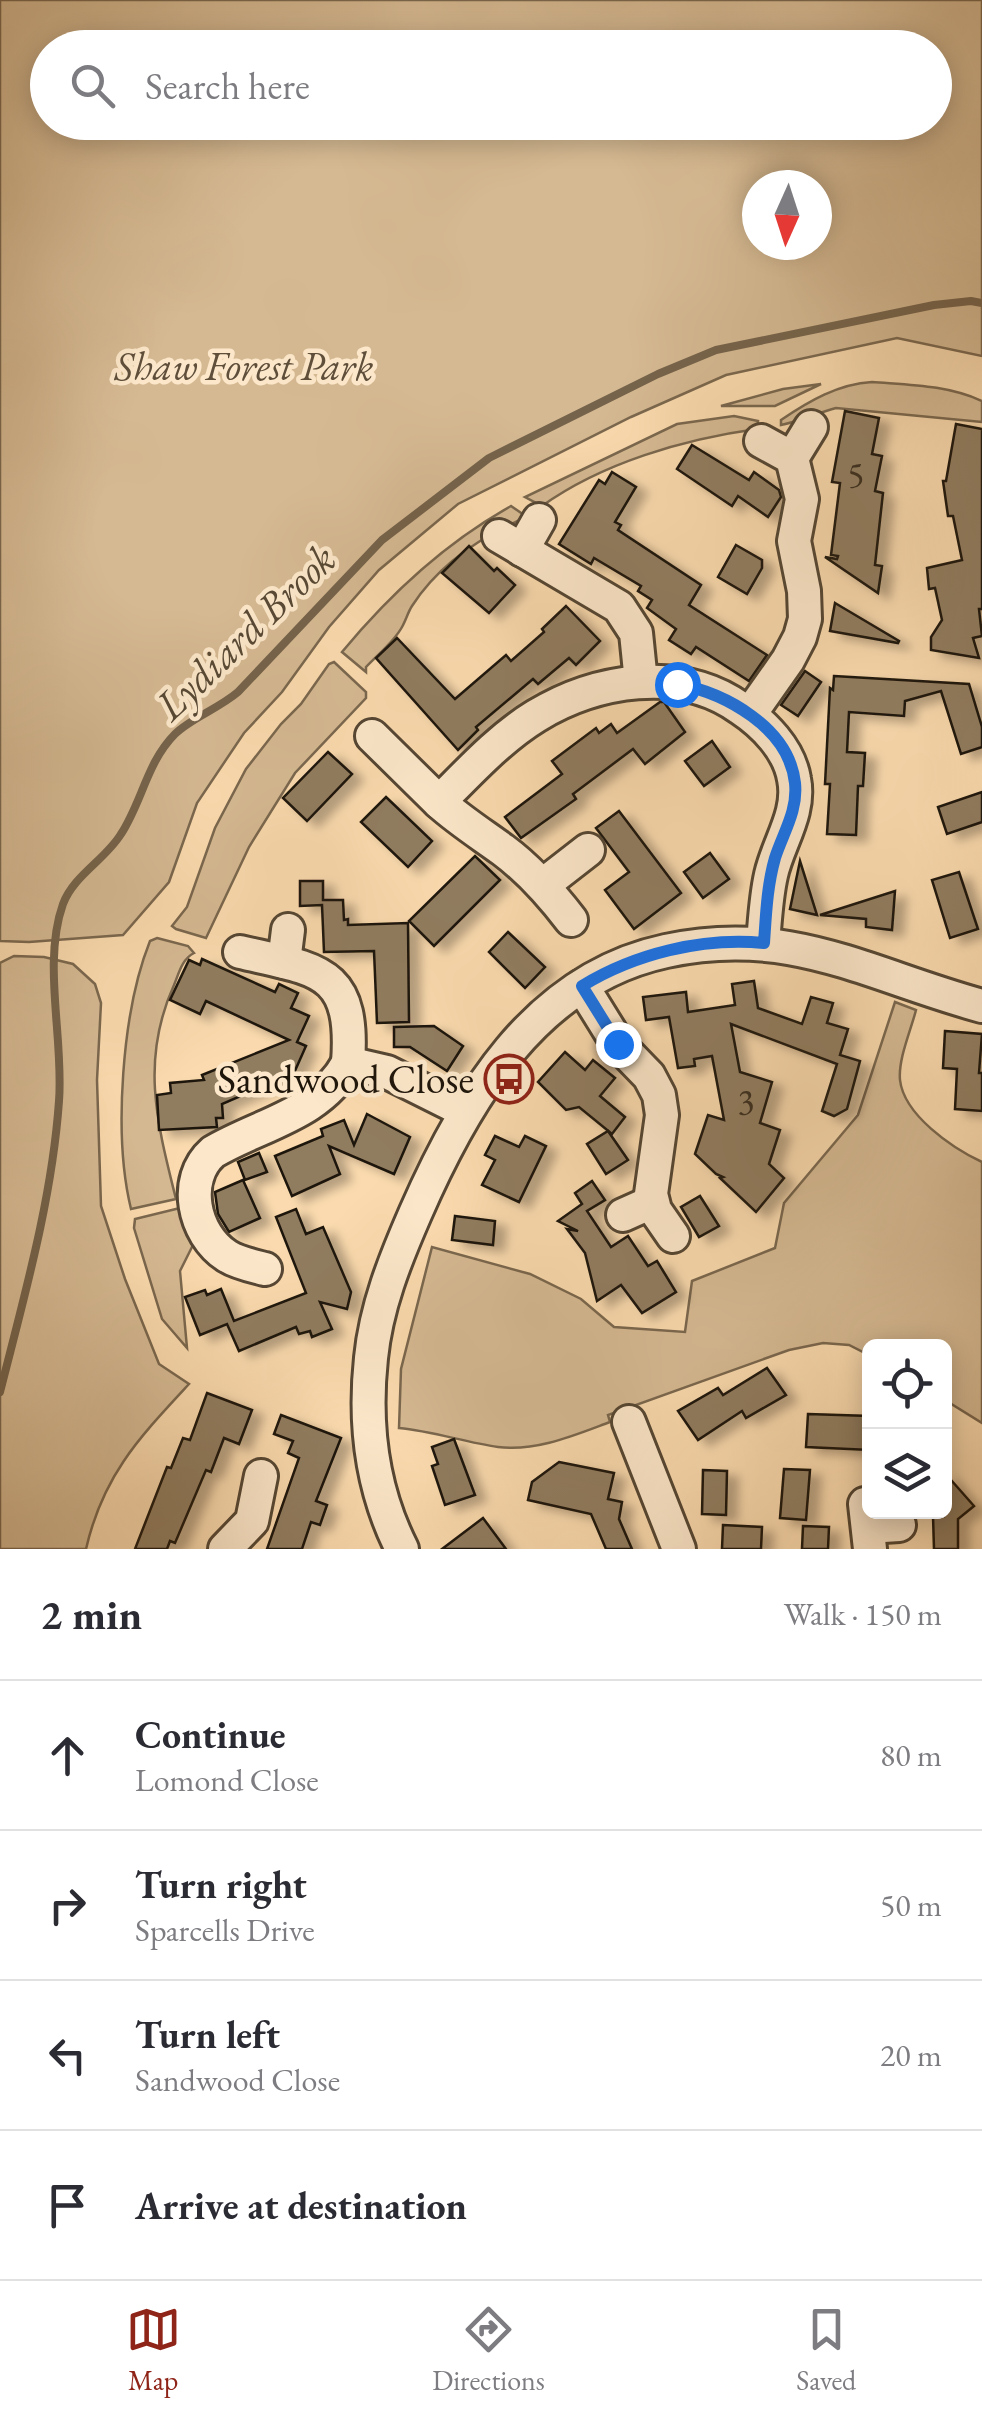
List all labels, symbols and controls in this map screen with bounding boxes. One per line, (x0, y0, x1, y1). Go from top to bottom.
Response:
search box (30, 30, 952, 140)
icon: search (65, 58, 120, 113)
text: Search here (145, 61, 310, 110)
north arrow (742, 170, 832, 260)
park label: Shaw Forest Park (114, 340, 373, 392)
house number: 5 (848, 452, 864, 497)
water label: Lydiard Brook (142, 532, 347, 733)
route start (655, 662, 701, 708)
route end (596, 1022, 642, 1068)
place label: Sandwood Close (218, 1053, 474, 1105)
bus stop icon: Sandwood Close (483, 1053, 535, 1105)
house number: 3 (738, 1079, 754, 1124)
map controls (862, 1339, 952, 1519)
button: locate (862, 1339, 952, 1429)
button: layers (862, 1429, 952, 1519)
text: 2 min (40, 1587, 142, 1642)
text: Walk · 150 m (784, 1593, 942, 1635)
text: Continue (135, 1710, 286, 1759)
icon: ahead (40, 1728, 95, 1783)
text: 80 m (880, 1734, 942, 1776)
text: Lomond Close (135, 1759, 319, 1801)
text: Turn right (135, 1860, 307, 1909)
icon: right (40, 1878, 95, 1933)
text: 50 m (880, 1884, 942, 1926)
text: Sparcells Drive (135, 1909, 315, 1951)
text: Turn left (135, 2010, 280, 2059)
icon: left (40, 2028, 95, 2083)
text: 20 m (880, 2034, 942, 2076)
text: Sandwood Close (135, 2059, 340, 2101)
icon: arrive (40, 2178, 95, 2233)
text: Arrive at destination (135, 2181, 467, 2230)
tab: Map (126, 2302, 181, 2398)
tab: Directions (432, 2302, 545, 2398)
tab: Saved (796, 2302, 856, 2398)

